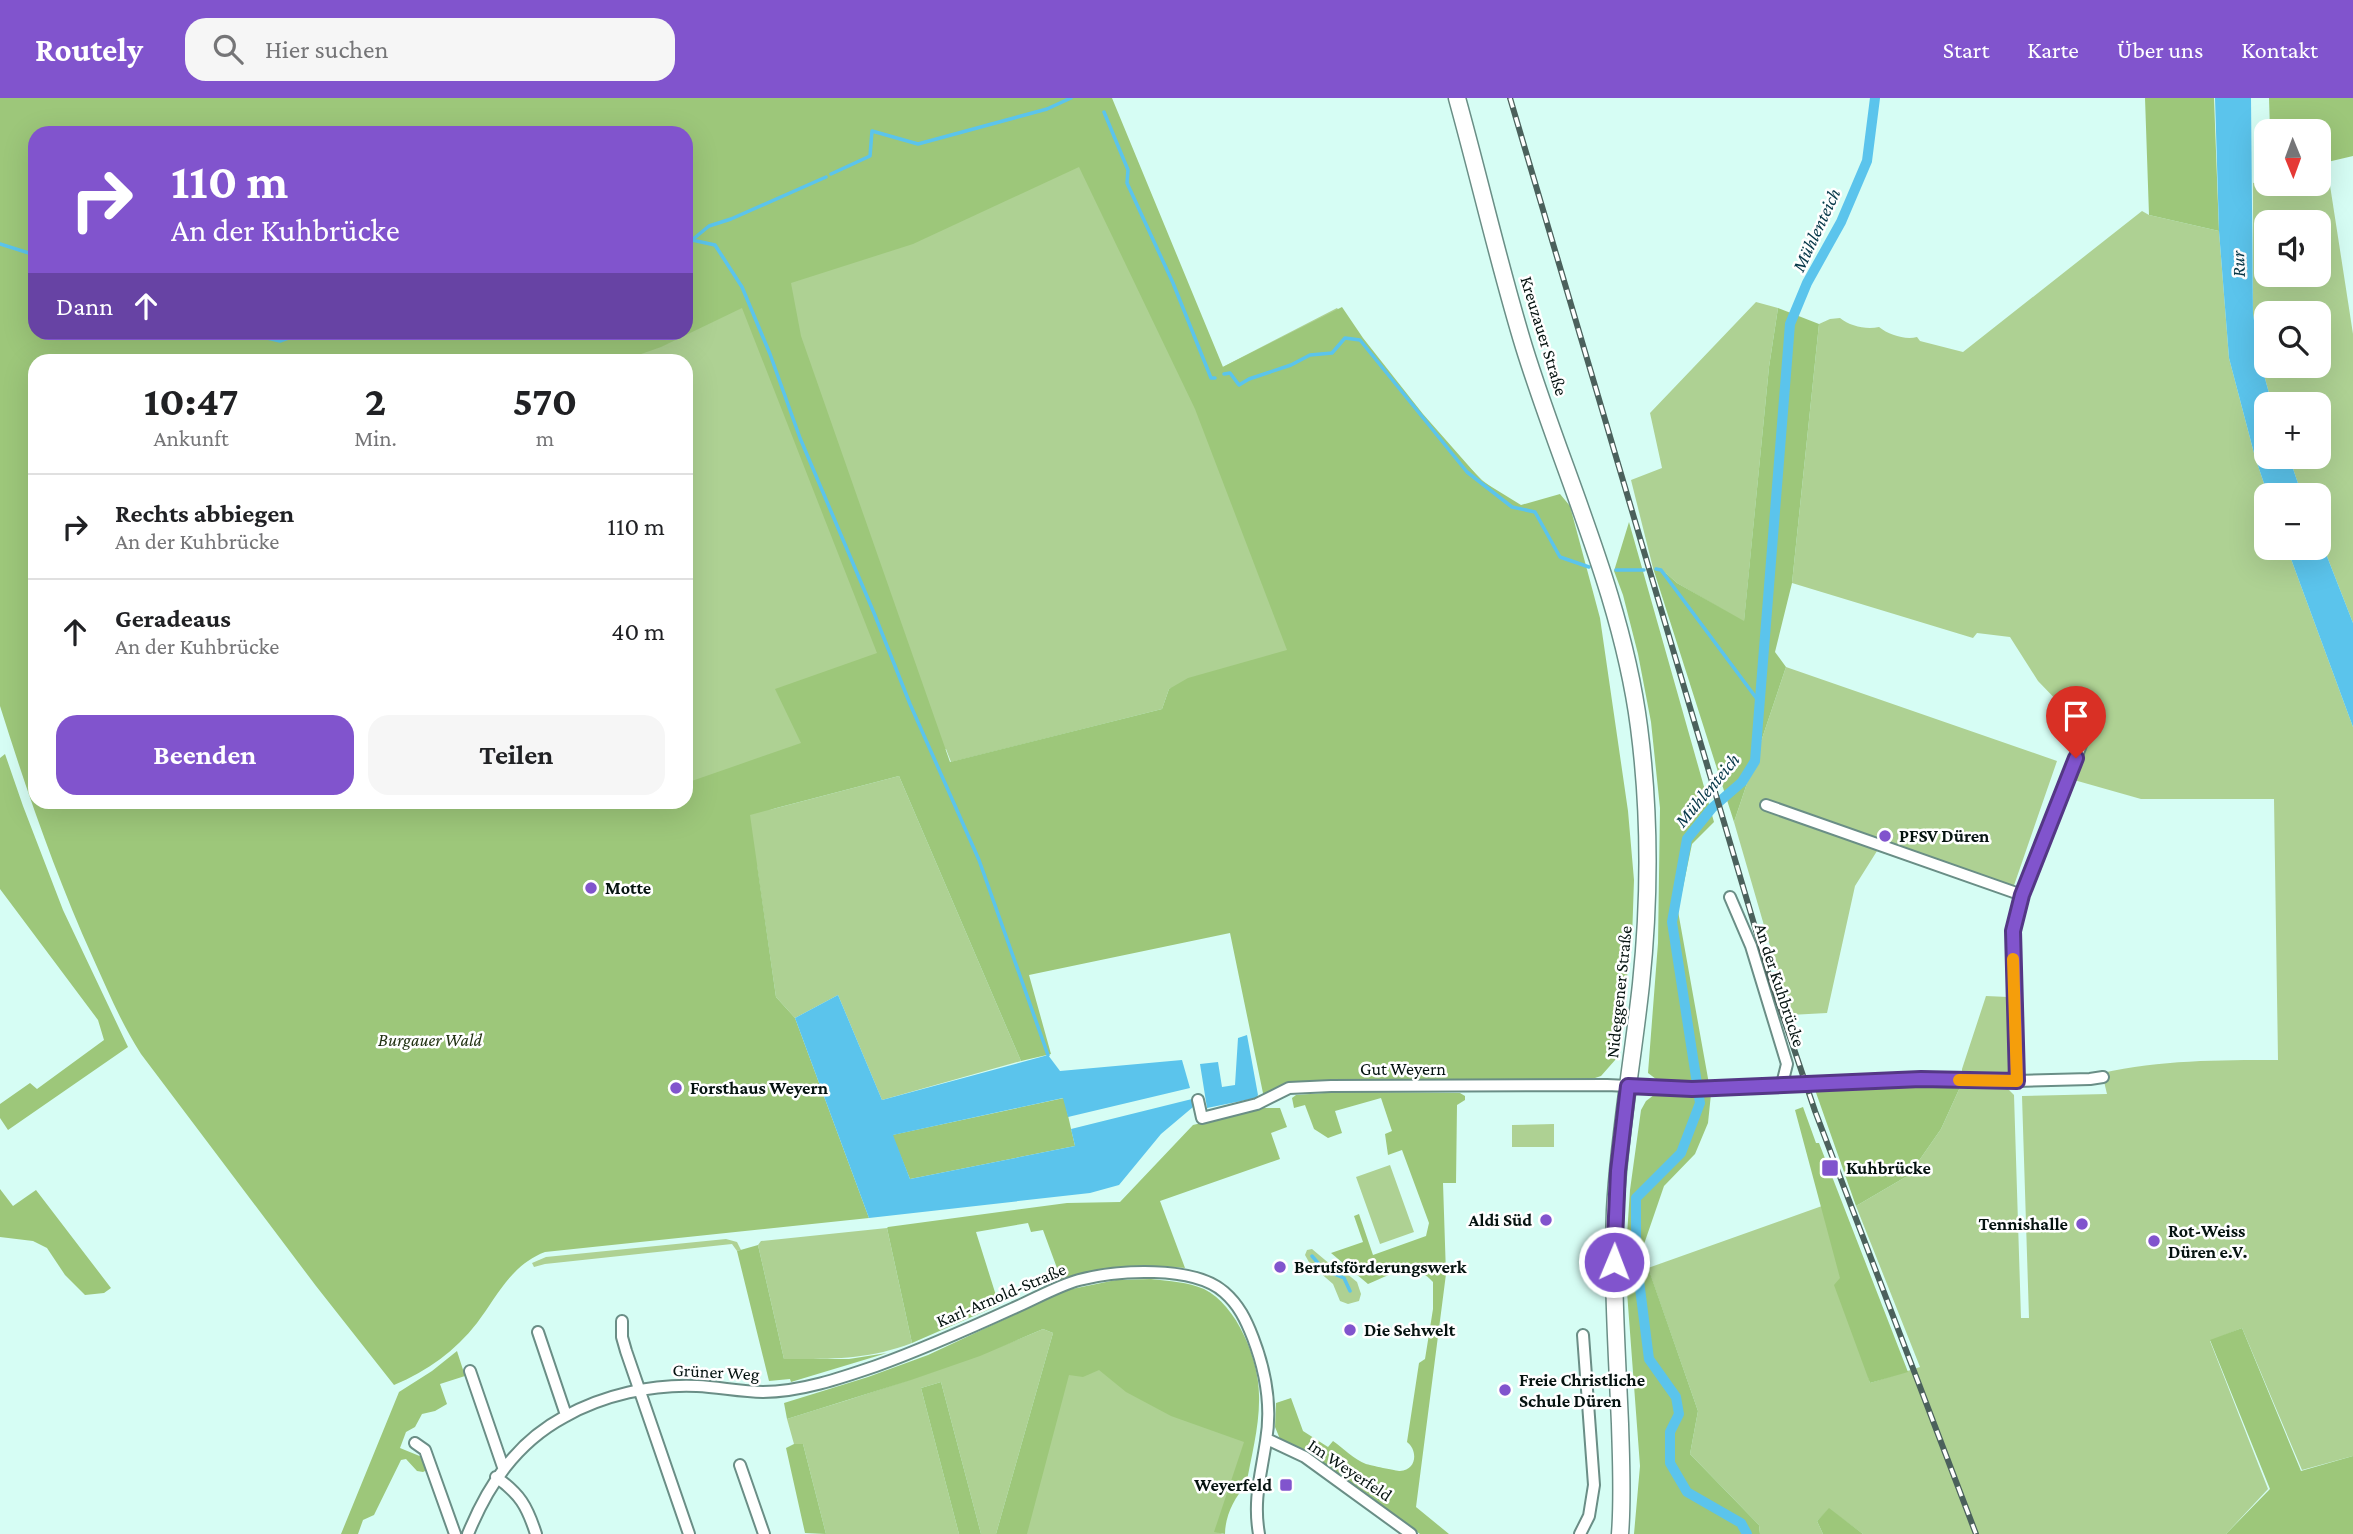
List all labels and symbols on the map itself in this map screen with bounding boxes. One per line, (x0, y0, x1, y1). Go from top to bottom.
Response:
north arrow (2254, 119, 2331, 196)
water label: Mühlenteich (1787, 185, 1844, 276)
water label: Rur (2227, 249, 2249, 278)
street label: Kreuzauer Straße (1516, 274, 1572, 398)
pin (2046, 686, 2106, 758)
water label: Mühlenteich (1670, 749, 1744, 832)
place label: PFSV Düren (1899, 826, 1990, 846)
marker: PFSV Düren (1877, 828, 1893, 844)
place label: Motte (605, 878, 651, 898)
marker: Motte (583, 880, 599, 896)
street label: An der Kuhbrücke (1751, 921, 1809, 1049)
street label: Nideggener Straße (1602, 925, 1636, 1059)
park label: Burgauer Wald (378, 1030, 482, 1050)
street label: Gut Weyern (1360, 1059, 1446, 1079)
place label: Forsthaus Weyern (690, 1078, 829, 1098)
marker: Forsthaus Weyern (668, 1080, 684, 1096)
marker: Kuhbrücke (1820, 1158, 1840, 1178)
place label: Kuhbrücke (1846, 1158, 1931, 1178)
place label: Aldi Süd (1467, 1210, 1532, 1230)
marker: Aldi Süd (1538, 1212, 1554, 1228)
place label: Tennishalle (1978, 1214, 2068, 1234)
marker: Tennishalle (2074, 1216, 2090, 1232)
place label: Rot-Weiss Düren e.V. (2168, 1221, 2247, 1262)
position arrow (1577, 1225, 1651, 1299)
marker: Rot-Weiss Düren e.V. (2146, 1233, 2162, 1249)
place label: Berufsförderungswerk (1294, 1257, 1467, 1277)
street label: Karl-Arnold-Straße (933, 1259, 1069, 1331)
marker: Berufsförderungswerk (1272, 1259, 1288, 1275)
place label: Die Sehwelt (1364, 1320, 1456, 1340)
marker: Die Sehwelt (1342, 1322, 1358, 1338)
street label: Grüner Weg (672, 1360, 760, 1384)
place label: Freie Christliche Schule Düren (1519, 1370, 1645, 1411)
marker: Freie Christliche Schule Düren (1497, 1382, 1513, 1398)
street label: Im Weyerfeld (1304, 1435, 1396, 1506)
place label: Weyerfeld (1193, 1475, 1272, 1495)
marker: Weyerfeld (1278, 1477, 1294, 1493)

